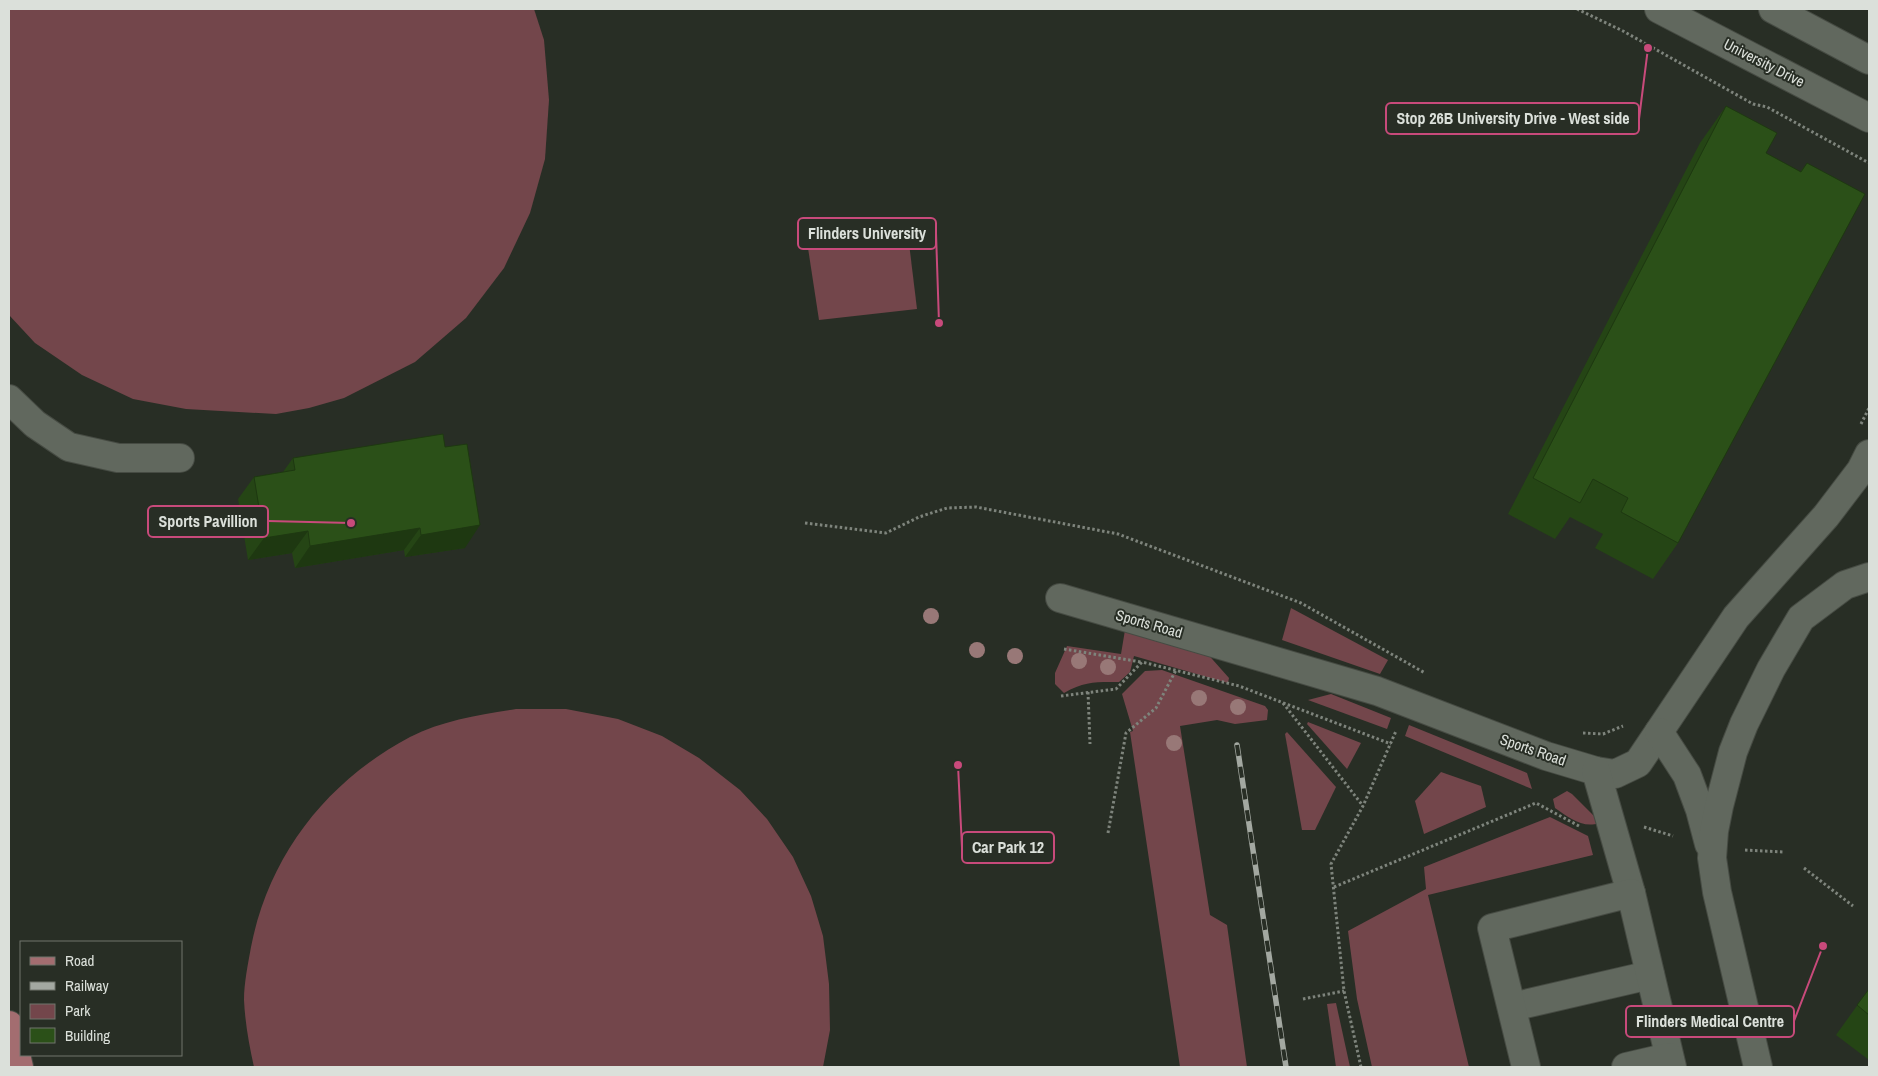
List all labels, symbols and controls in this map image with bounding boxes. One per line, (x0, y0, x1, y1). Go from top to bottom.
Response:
street label: University Drive (1720, 33, 1808, 92)
callout: Stop 26B University Drive - West side (1386, 103, 1639, 134)
text: Stop 26B University Drive - West side (1396, 107, 1630, 129)
callout: Flinders University (798, 218, 936, 249)
text: Flinders University (808, 222, 927, 244)
callout: Sports Pavillion (148, 506, 268, 537)
text: Sports Pavillion (158, 510, 258, 532)
street label: Sports Road (1113, 604, 1185, 643)
street label: Sports Road (1497, 728, 1569, 771)
callout: Car Park 12 (962, 832, 1054, 863)
text: Car Park 12 (972, 836, 1044, 858)
legend (20, 941, 182, 1056)
text: Road (65, 950, 94, 971)
text: Railway (65, 975, 110, 996)
text: Park (65, 1000, 91, 1021)
callout: Flinders Medical Centre (1626, 1006, 1794, 1037)
text: Flinders Medical Centre (1636, 1010, 1784, 1032)
text: Building (65, 1025, 110, 1046)

